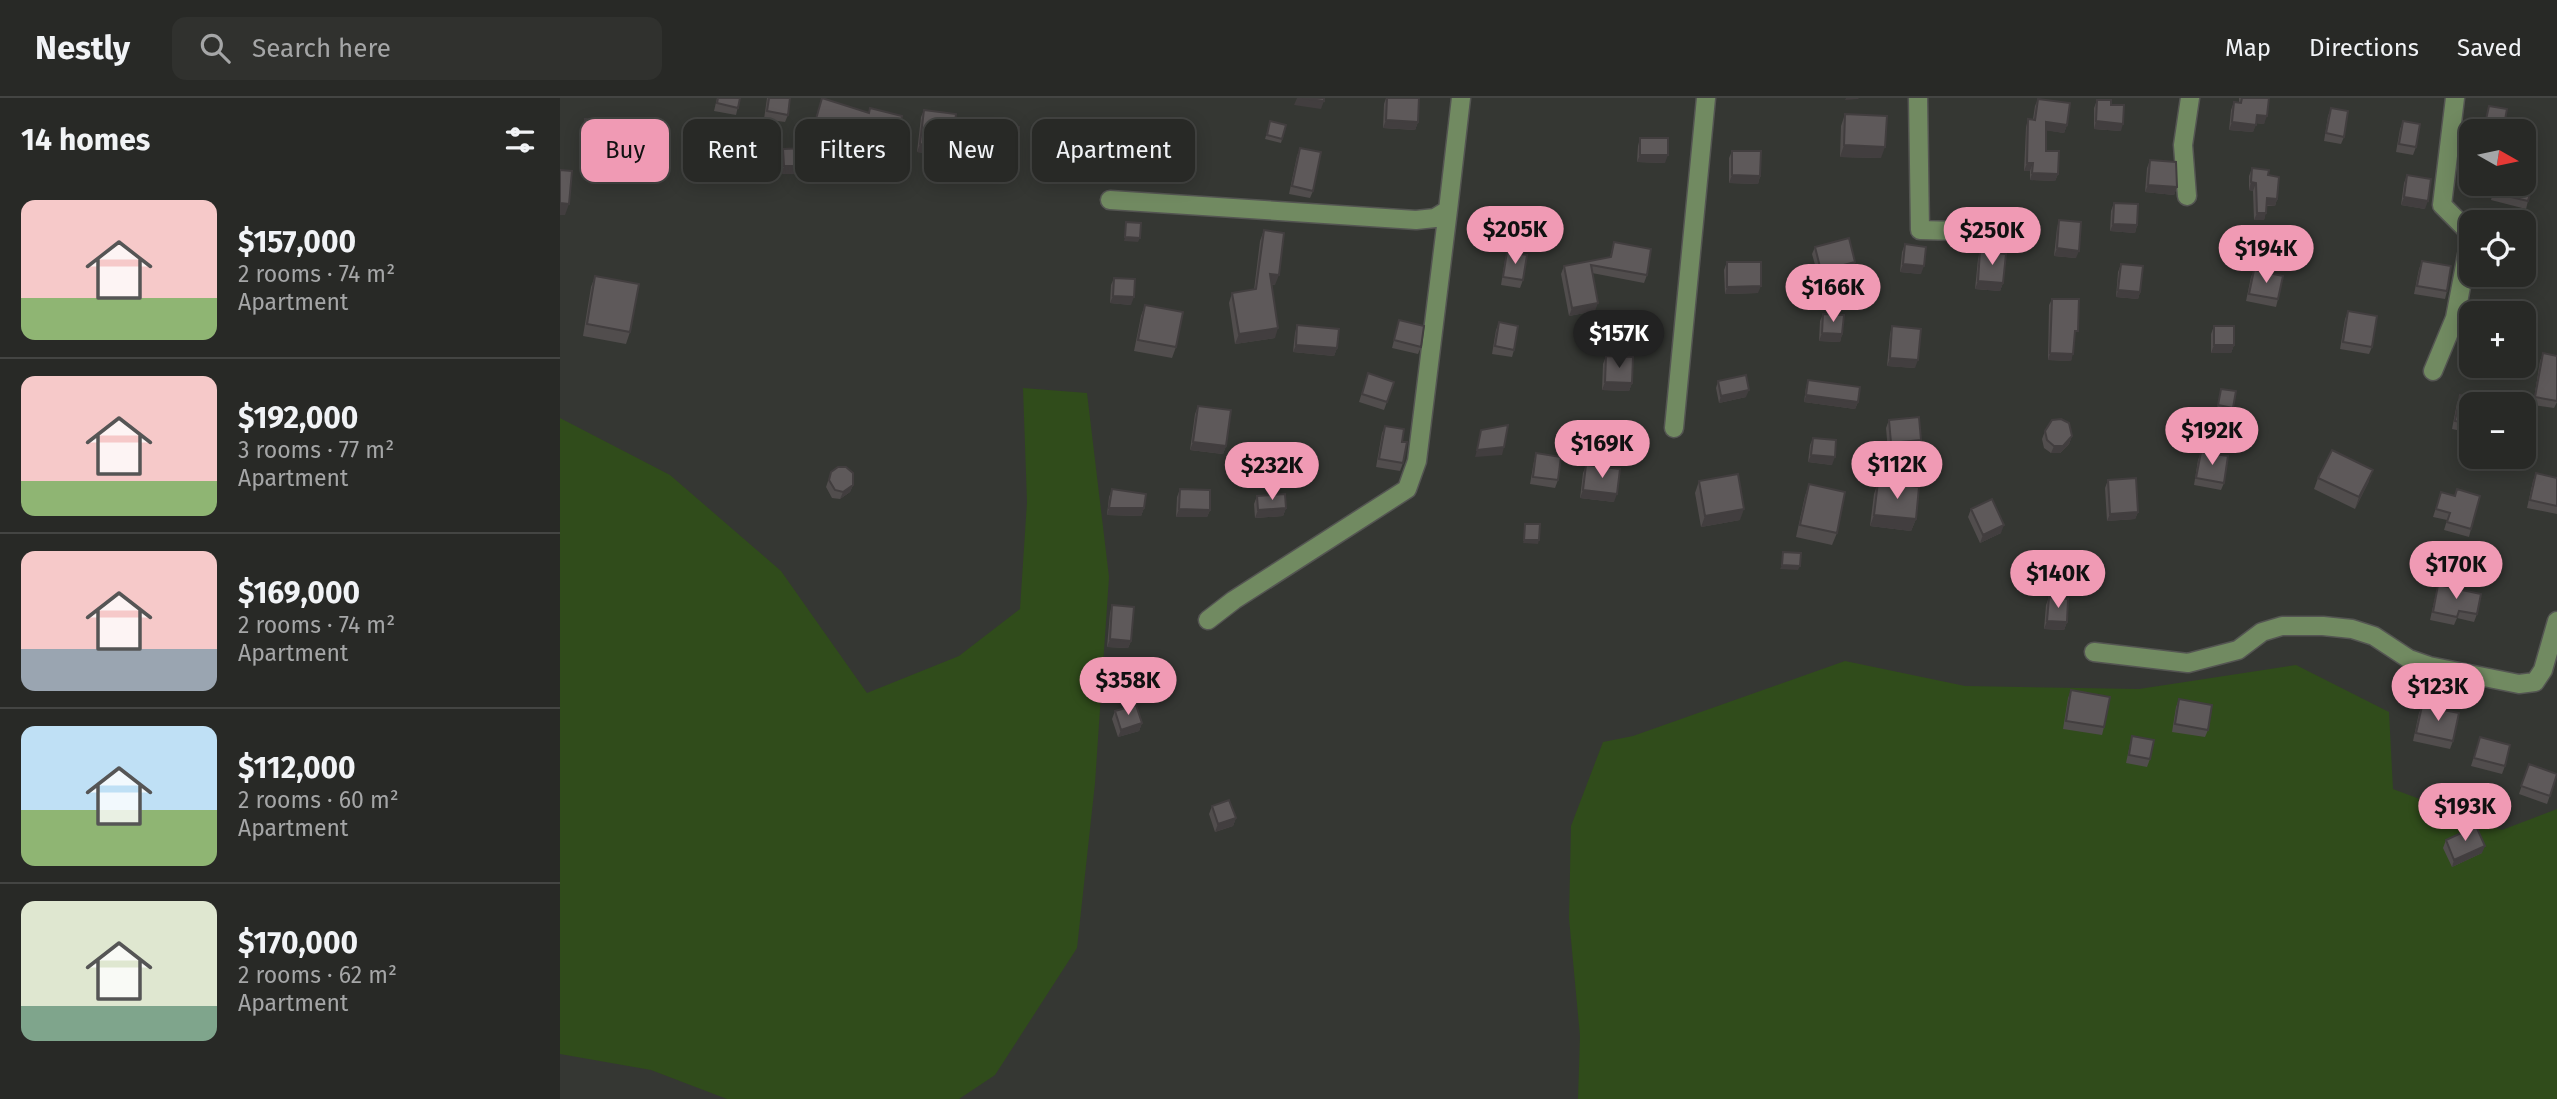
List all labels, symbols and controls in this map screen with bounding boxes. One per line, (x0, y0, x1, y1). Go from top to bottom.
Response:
search box (172, 17, 662, 80)
text: Nestly (35, 28, 130, 68)
icon: search (196, 29, 234, 67)
text: Search here (252, 33, 391, 64)
text: Map (2225, 34, 2271, 62)
text: Directions (2309, 34, 2419, 62)
text: Saved (2457, 34, 2522, 62)
chip: Buy (581, 119, 669, 182)
chip: Rent (683, 119, 781, 182)
chip: Filters (795, 119, 910, 182)
chip: New (924, 119, 1018, 182)
chip: Apartment (1032, 119, 1195, 182)
north arrow (2459, 119, 2536, 196)
map controls (2459, 119, 2536, 469)
icon: filters (501, 121, 539, 159)
text: 14 homes (21, 122, 150, 158)
pin: $205K (1466, 206, 1564, 266)
pin: $250K (1943, 208, 2041, 267)
button: locate (2459, 210, 2536, 287)
text: $205K (1483, 215, 1547, 243)
text: $250K (1960, 216, 2024, 244)
text: $157,000 (238, 224, 356, 260)
pin: $194K (2217, 226, 2315, 285)
icon: home (77, 228, 161, 312)
text: $194K (2235, 234, 2297, 262)
text: 2 rooms · 74 m² (238, 260, 395, 288)
pin: $166K (1784, 264, 1882, 324)
text: $166K (1802, 273, 1864, 301)
text: Apartment (238, 288, 348, 316)
button: + (2459, 301, 2536, 378)
pin: $157K (1570, 310, 1668, 370)
text: $157K (1589, 319, 1649, 347)
button: − (2459, 392, 2536, 469)
text: $192,000 (238, 400, 358, 436)
icon: home (77, 404, 161, 488)
pin: $192K (2163, 408, 2261, 467)
text: $192K (2181, 416, 2243, 444)
pin: $169K (1553, 420, 1651, 480)
text: $169K (1571, 429, 1633, 457)
text: 3 rooms · 77 m² (238, 436, 394, 464)
pin: $232K (1223, 442, 1321, 502)
pin: $112K (1848, 442, 1946, 501)
text: $112K (1867, 450, 1927, 478)
text: $232K (1241, 451, 1303, 479)
text: Apartment (238, 464, 348, 492)
pin: $170K (2407, 542, 2505, 601)
pin: $140K (2009, 550, 2107, 610)
text: $170K (2426, 550, 2487, 578)
text: $140K (2026, 559, 2090, 587)
text: $169,000 (238, 575, 360, 611)
icon: home (77, 579, 161, 663)
text: 2 rooms · 74 m² (238, 611, 395, 639)
text: Apartment (238, 639, 348, 667)
pin: $358K (1079, 658, 1177, 717)
pin: $123K (2389, 664, 2487, 723)
text: $358K (1096, 666, 1160, 694)
text: $123K (2408, 672, 2468, 700)
text: $112,000 (238, 750, 356, 786)
icon: home (77, 754, 161, 838)
pin: $193K (2416, 784, 2514, 843)
text: 2 rooms · 60 m² (238, 786, 399, 814)
text: $193K (2434, 792, 2496, 820)
text: Apartment (238, 814, 348, 842)
text: $170,000 (238, 925, 358, 961)
icon: home (77, 929, 161, 1013)
text: 2 rooms · 62 m² (238, 961, 397, 989)
text: Apartment (238, 989, 348, 1017)

